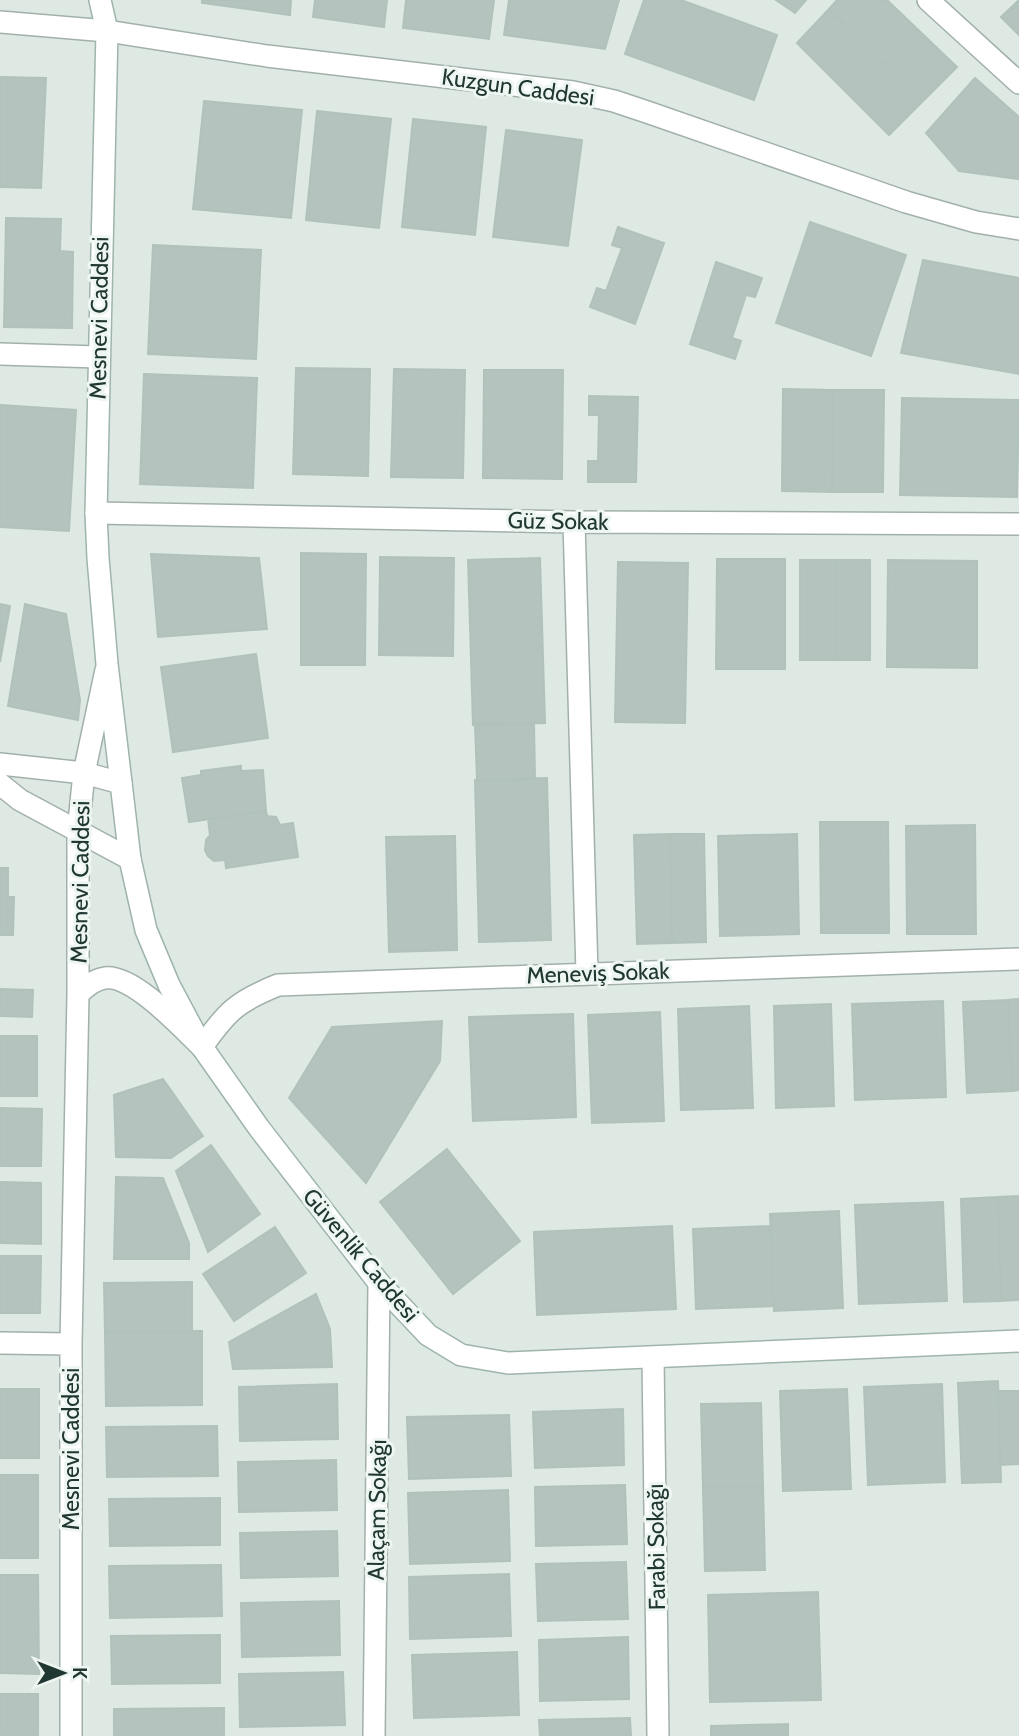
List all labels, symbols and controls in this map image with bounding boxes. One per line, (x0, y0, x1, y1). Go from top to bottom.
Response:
street label: Kuzgun Caddesi (440, 62, 596, 112)
street label: Mesnevi Caddesi (84, 237, 114, 399)
street label: Güz Sokak (507, 506, 609, 536)
street label: Mesnevi Caddesi (65, 801, 95, 963)
street label: Meneviş Sokak (526, 956, 671, 989)
street label: Güvenlik Caddesi (297, 1182, 425, 1328)
street label: Mesnevi Caddesi (57, 1368, 85, 1530)
street label: Alaçam Sokağı (362, 1439, 392, 1581)
street label: Farabi Sokağı (641, 1484, 671, 1610)
north arrow (28, 1638, 98, 1708)
text: K (68, 1667, 91, 1679)

